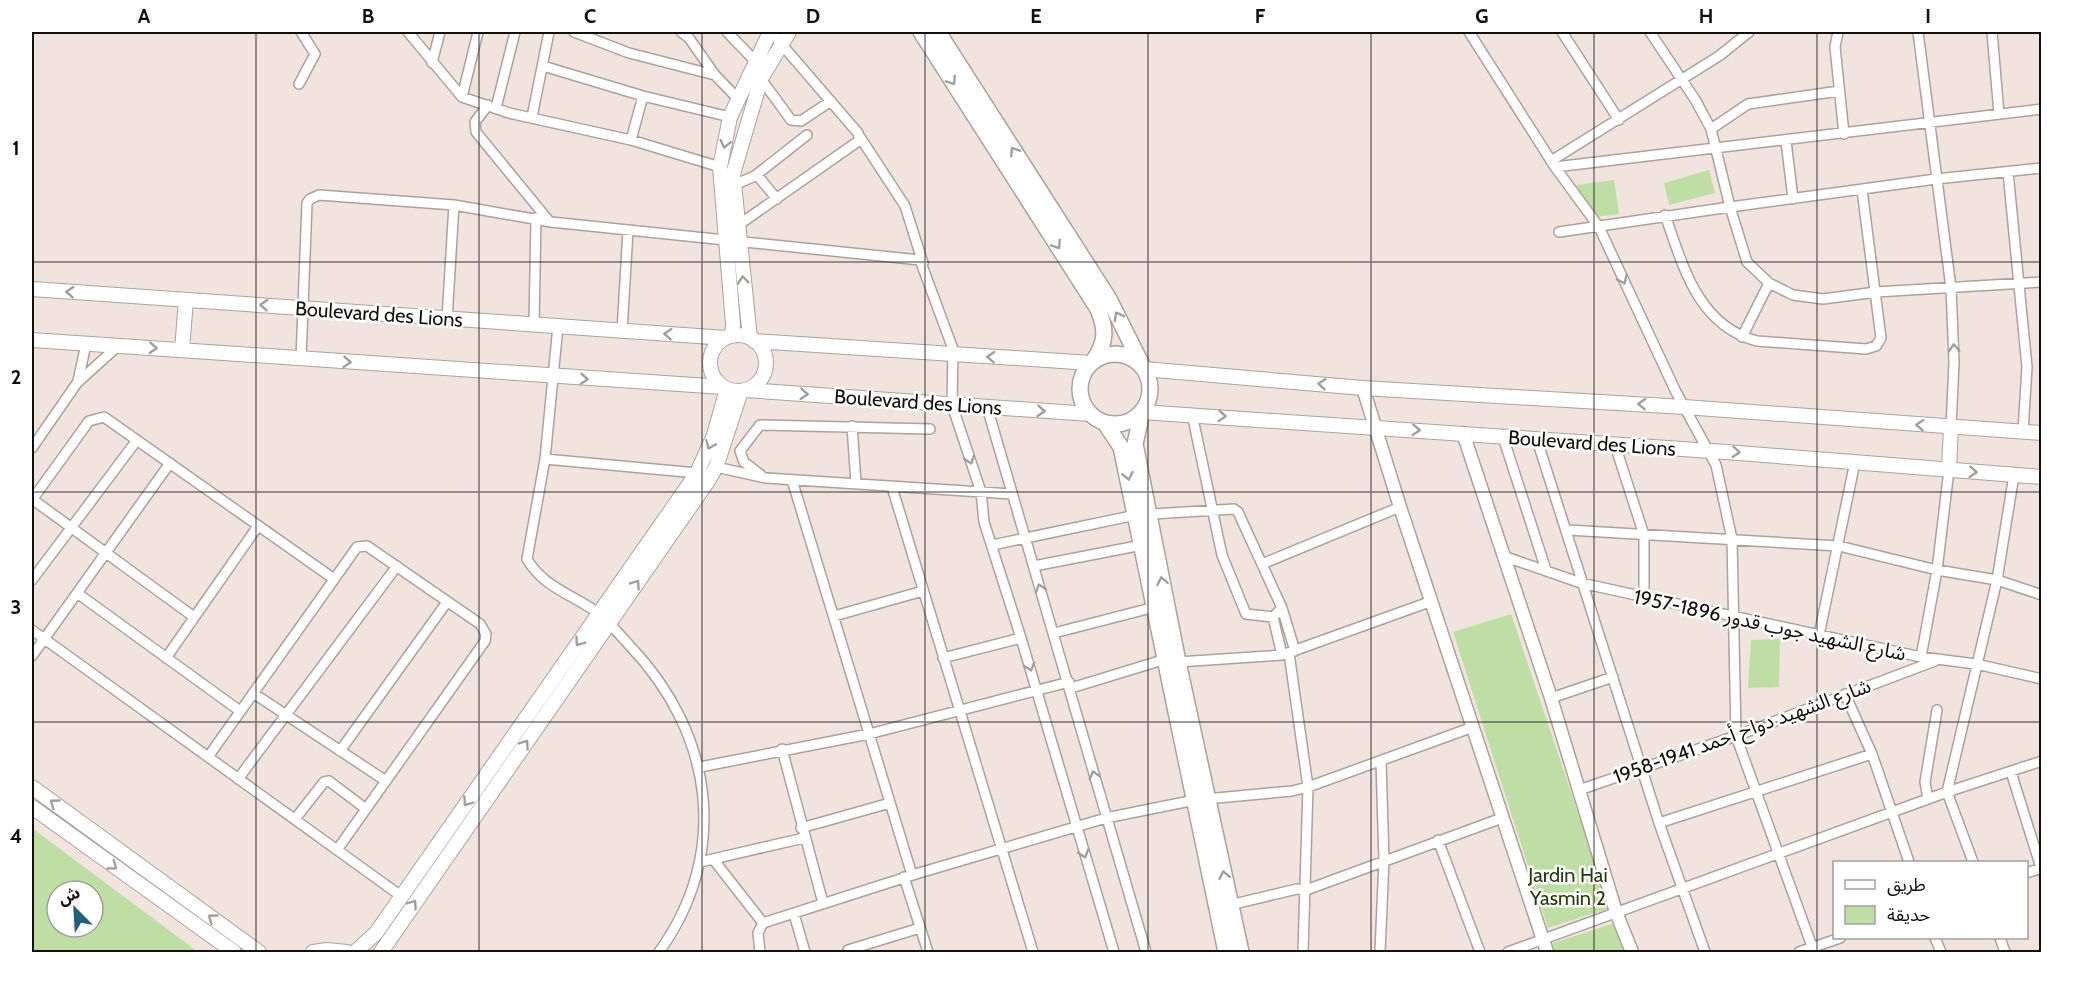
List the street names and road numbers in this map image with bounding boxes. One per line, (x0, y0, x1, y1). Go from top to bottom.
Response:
street label: Boulevard des Lions (294, 296, 464, 332)
street label: Boulevard des Lions (833, 384, 1003, 420)
street label: Boulevard des Lions (1507, 425, 1677, 461)
street label: شارع الشهيد جوب قدور 1896-1957 (1631, 584, 1908, 669)
street label: شارع الشهيد دواح أحمد 1941-1958 (1610, 673, 1875, 792)

